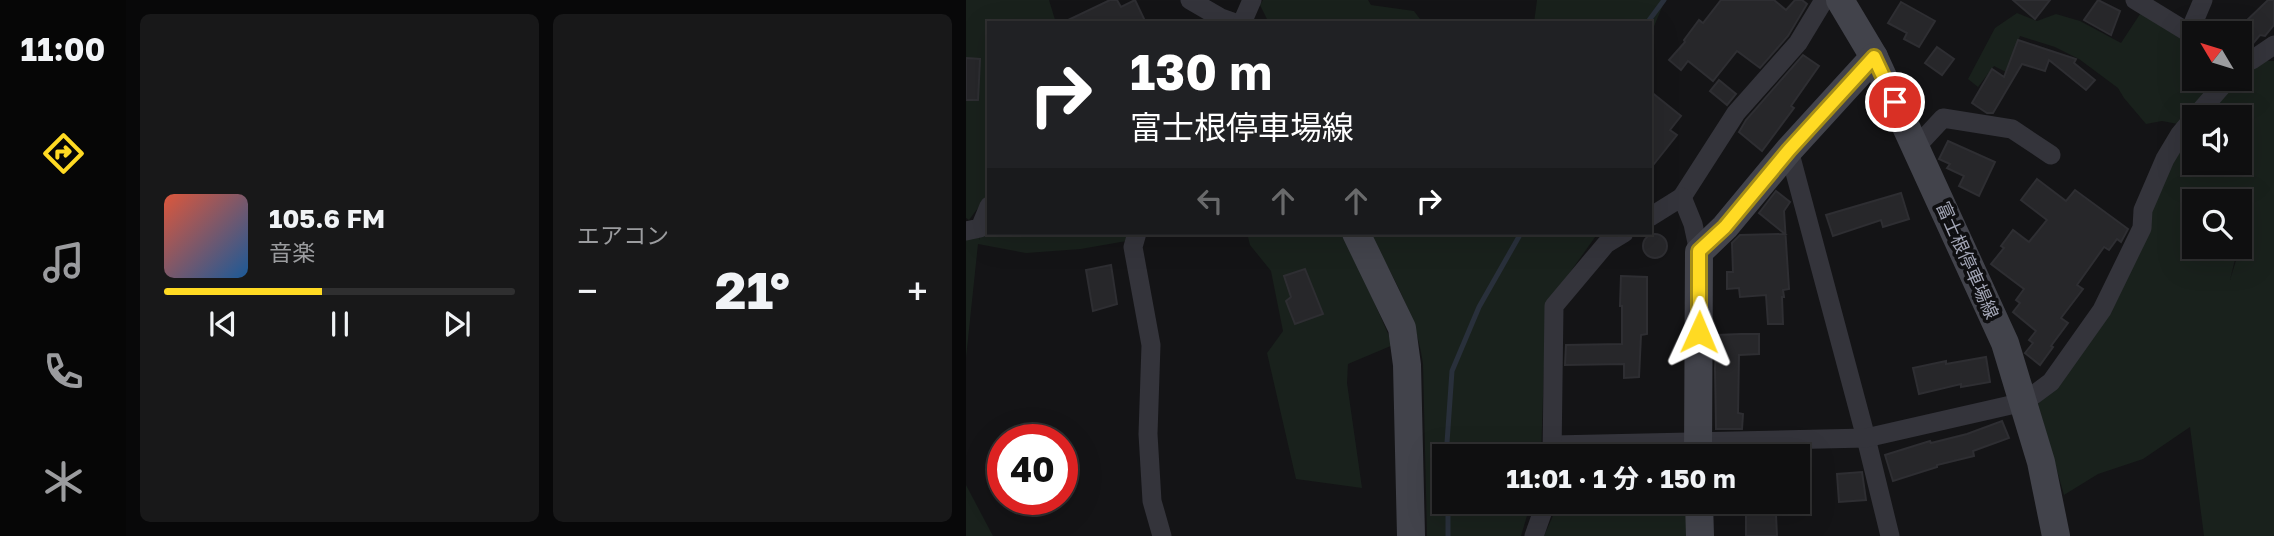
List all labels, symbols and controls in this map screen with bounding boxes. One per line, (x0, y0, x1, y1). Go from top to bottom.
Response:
north arrow (2182, 21, 2252, 91)
map controls (2182, 21, 2252, 259)
text: 11:00 (21, 30, 105, 68)
text: 130 m (1130, 42, 1272, 101)
icon: right (1015, 49, 1106, 140)
pin (1865, 72, 1925, 132)
icon: arrive (1876, 83, 1914, 121)
button: sound (2182, 105, 2252, 175)
text: 富士根停車場線 (1130, 108, 1354, 146)
icon: directions (39, 129, 88, 178)
icon: left (1191, 182, 1229, 220)
icon: ahead (1264, 182, 1302, 220)
icon: ahead (1337, 182, 1375, 220)
icon: right (1410, 182, 1448, 220)
button: search (2182, 189, 2252, 259)
street label: 富士根停車場線 (1932, 198, 2004, 322)
text: 105.6 FM (269, 203, 385, 234)
text: エアコン (577, 221, 669, 249)
icon: music (39, 238, 88, 287)
text: 音楽 (269, 238, 315, 266)
text: 21° (715, 258, 790, 320)
text: − (577, 268, 598, 313)
text: + (907, 268, 928, 313)
position arrow (1662, 295, 1736, 369)
icon: previous (204, 305, 242, 343)
icon: pause (321, 305, 359, 343)
icon: next (438, 305, 476, 343)
icon: phone (39, 347, 88, 396)
speed limit sign: 40 (987, 424, 1078, 515)
icon: climate (39, 457, 88, 506)
text: 11:01 · 1 分 · 150 m (1506, 463, 1736, 494)

